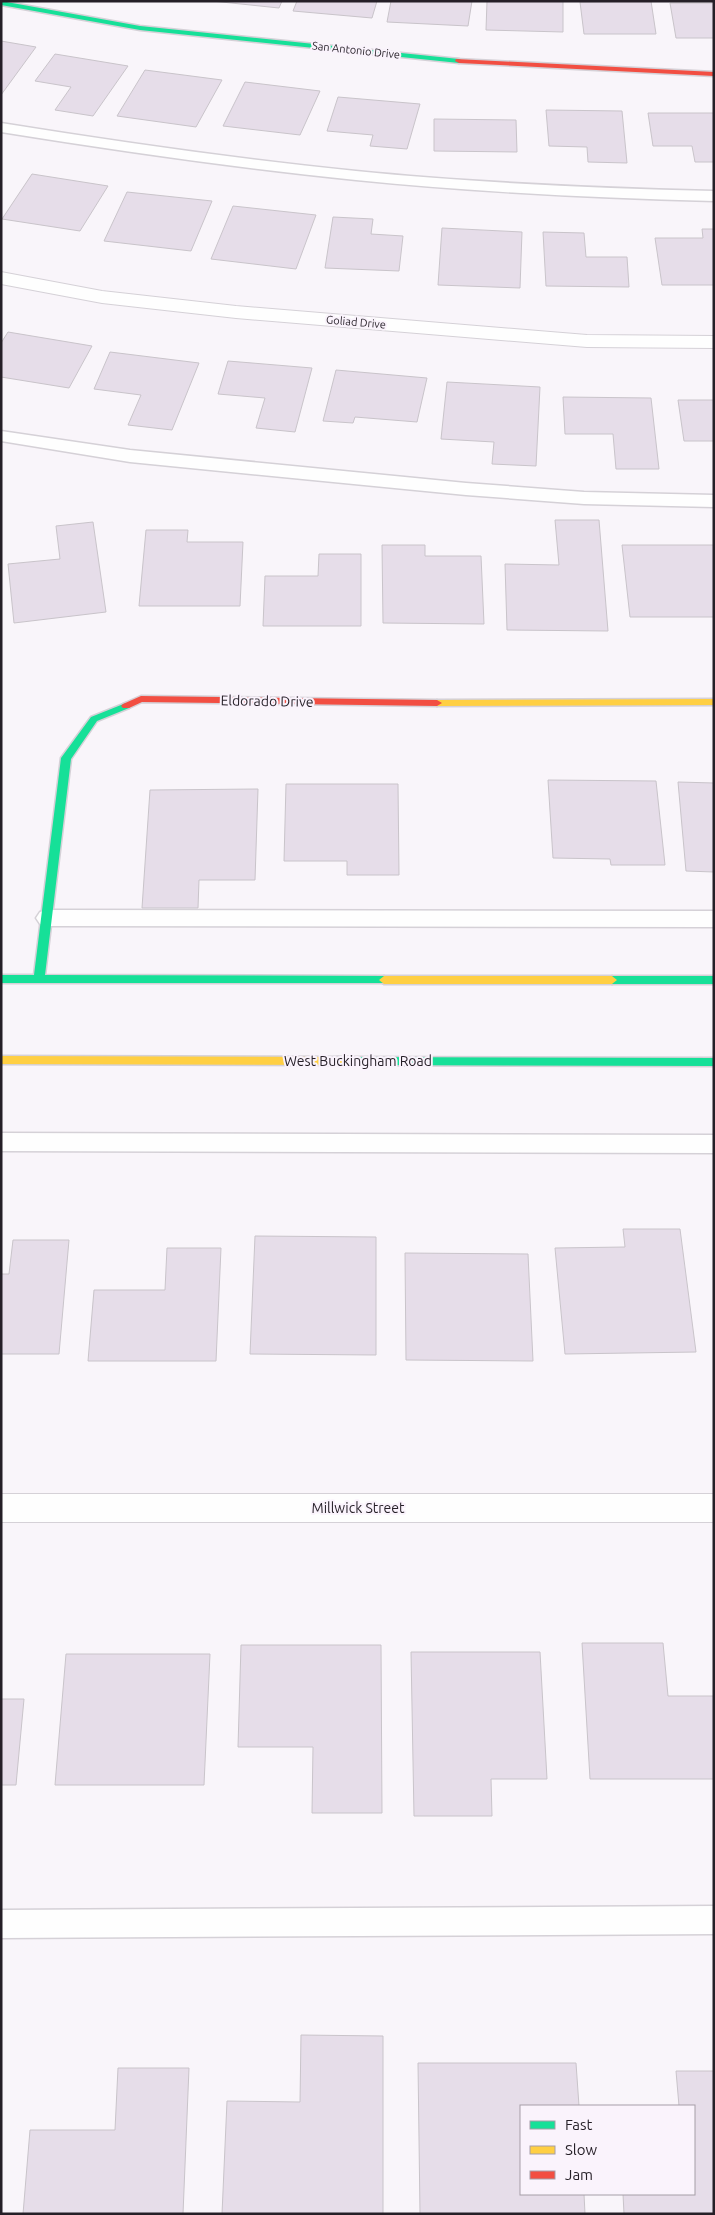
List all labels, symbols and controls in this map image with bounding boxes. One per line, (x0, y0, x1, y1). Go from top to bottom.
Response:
street label: San Antonio Drive (311, 39, 401, 61)
street label: Goliad Drive (326, 313, 386, 331)
street label: Eldorado Drive (220, 692, 314, 710)
street label: West Buckingham Road (284, 1053, 432, 1069)
street label: Millwick Street (311, 1500, 405, 1516)
legend (520, 2105, 695, 2195)
text: Fast (565, 2116, 593, 2133)
text: Slow (565, 2141, 598, 2158)
text: Jam (565, 2166, 593, 2183)

